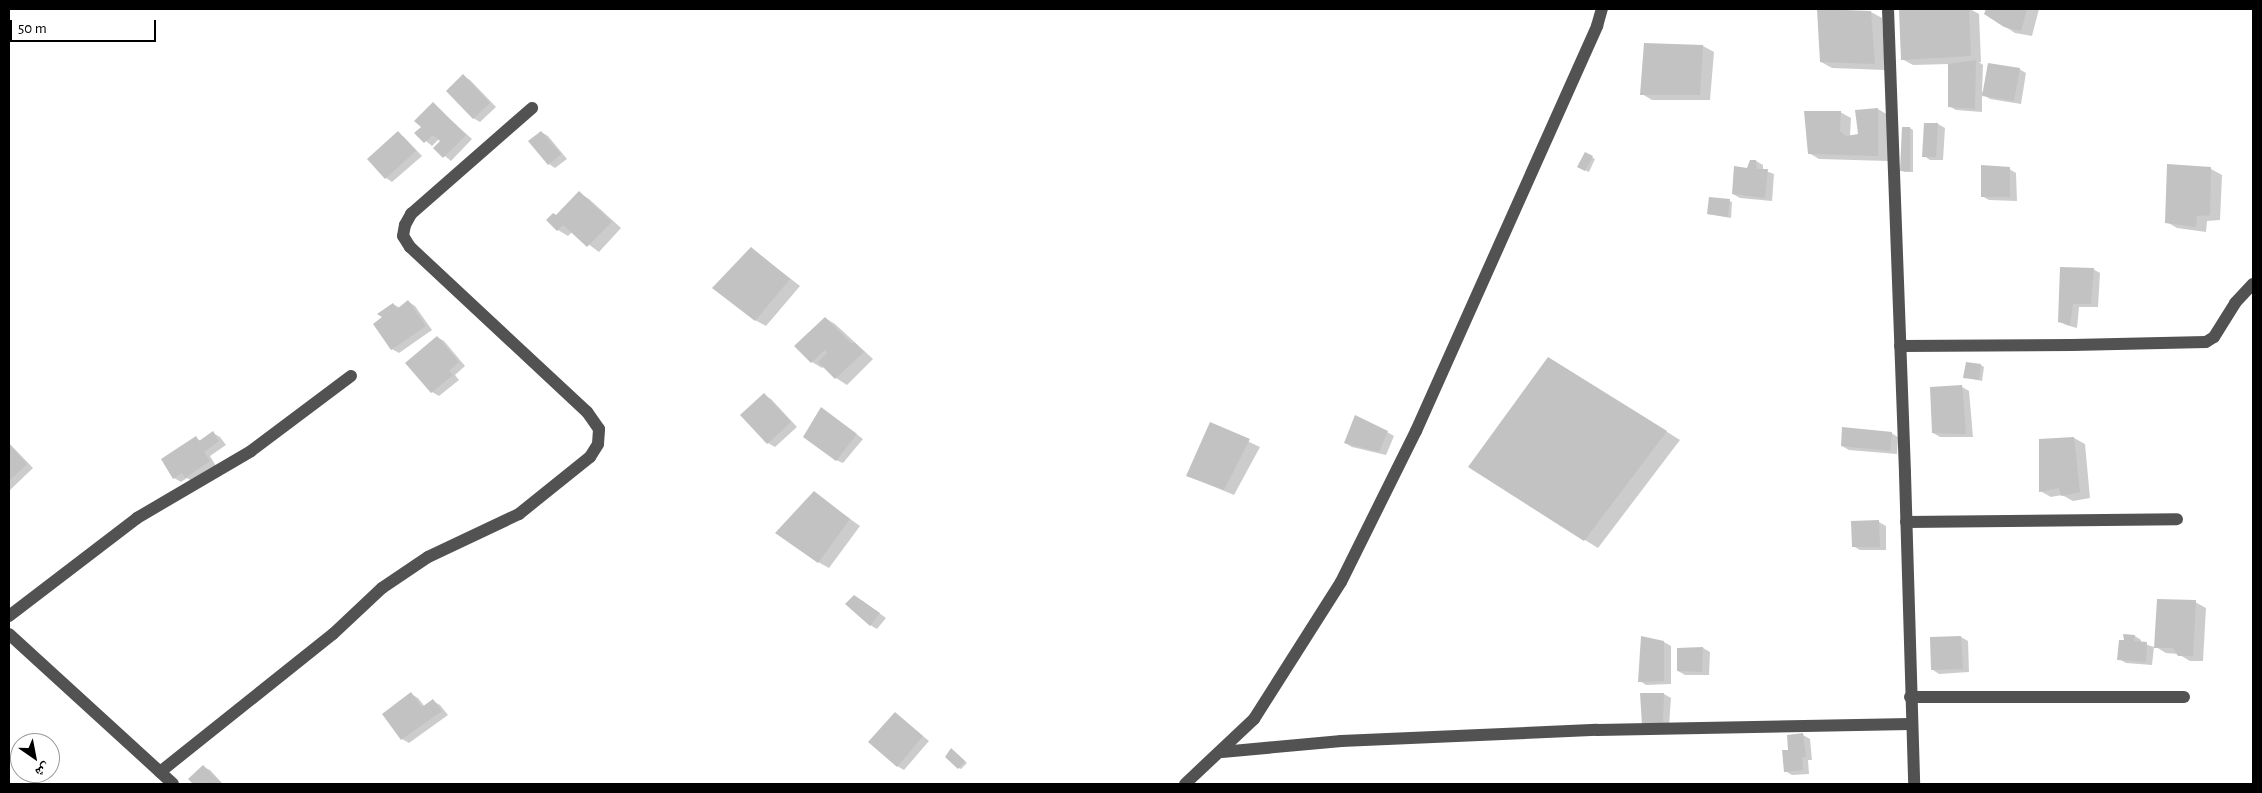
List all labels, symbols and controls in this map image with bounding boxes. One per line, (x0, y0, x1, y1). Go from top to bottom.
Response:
scale bar (12, 10, 159, 42)
text: 50 m (18, 21, 47, 36)
north arrow (10, 733, 60, 783)
text: ش (33, 760, 53, 780)

